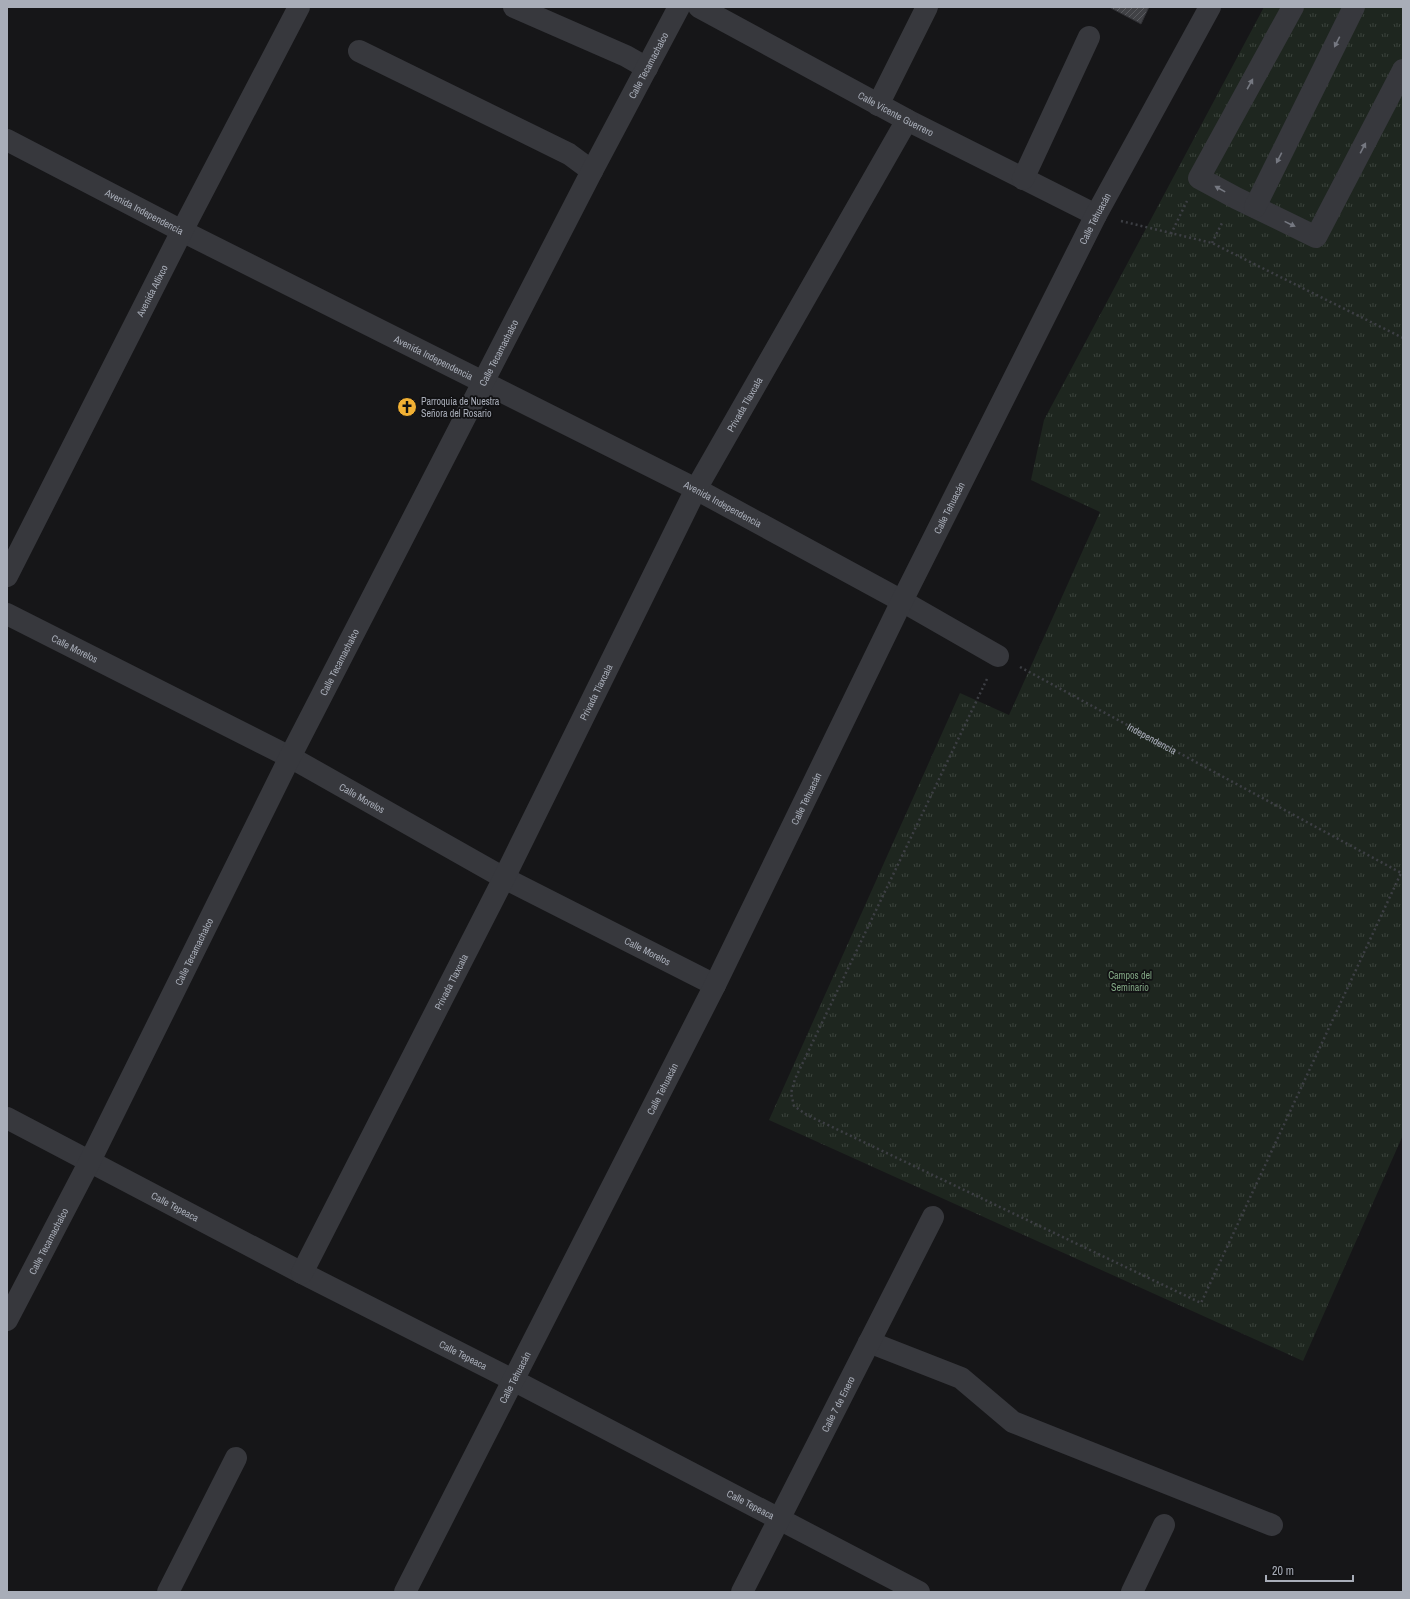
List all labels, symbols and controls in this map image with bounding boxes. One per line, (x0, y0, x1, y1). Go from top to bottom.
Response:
street label: Calle Tecamachalco (625, 30, 671, 101)
one-way arrow (1334, 36, 1340, 48)
one-way arrow (1247, 79, 1254, 90)
street label: Calle Vicente Guerrero (856, 88, 936, 139)
one-way arrow (1359, 142, 1366, 153)
one-way arrow (1276, 153, 1282, 164)
street label: Avenida Independencia (102, 185, 186, 237)
one-way arrow (1214, 186, 1226, 192)
street label: Calle Tehuacán (1076, 190, 1113, 246)
one-way arrow (1284, 221, 1295, 227)
street label: Avenida Atlixco (133, 262, 171, 320)
street label: Calle Tecamachalco (476, 317, 521, 388)
street label: Avenida Independencia (391, 332, 476, 383)
street label: Privada Tlaxcala (724, 374, 765, 434)
place label: Parroquia de Nuestra Señora del Rosario (421, 395, 500, 420)
church icon: Parroquia de Nuestra Señora del Rosario (396, 396, 418, 418)
street label: Avenida Independencia (681, 477, 764, 530)
street label: Calle Tehuacán (930, 480, 967, 536)
street label: Calle Tecamachalco (316, 626, 362, 698)
street label: Calle Morelos (50, 631, 100, 665)
street label: Privada Tlaxcala (576, 661, 615, 722)
street label: Independencia (1125, 720, 1179, 757)
street label: Calle Tehuacán (788, 770, 824, 827)
street label: Calle Morelos (337, 780, 387, 816)
street label: Calle Tecamachalco (172, 915, 216, 987)
street label: Calle Morelos (622, 934, 673, 968)
street label: Privada Tlaxcala (431, 951, 471, 1012)
park label: Campos del Seminario (1108, 969, 1152, 994)
street label: Calle Tehuacán (643, 1061, 681, 1117)
street label: Calle Tepeaca (149, 1189, 202, 1224)
street label: Calle Tecamachalco (25, 1205, 71, 1277)
street label: Calle Tepeaca (437, 1337, 490, 1372)
street label: Calle Tehuacán (496, 1349, 533, 1405)
street label: Calle 7 de Enero (818, 1373, 858, 1434)
street label: Calle Tepeaca (725, 1486, 777, 1522)
scale bar (1266, 1557, 1353, 1583)
text: 20 m (1272, 1563, 1294, 1579)

